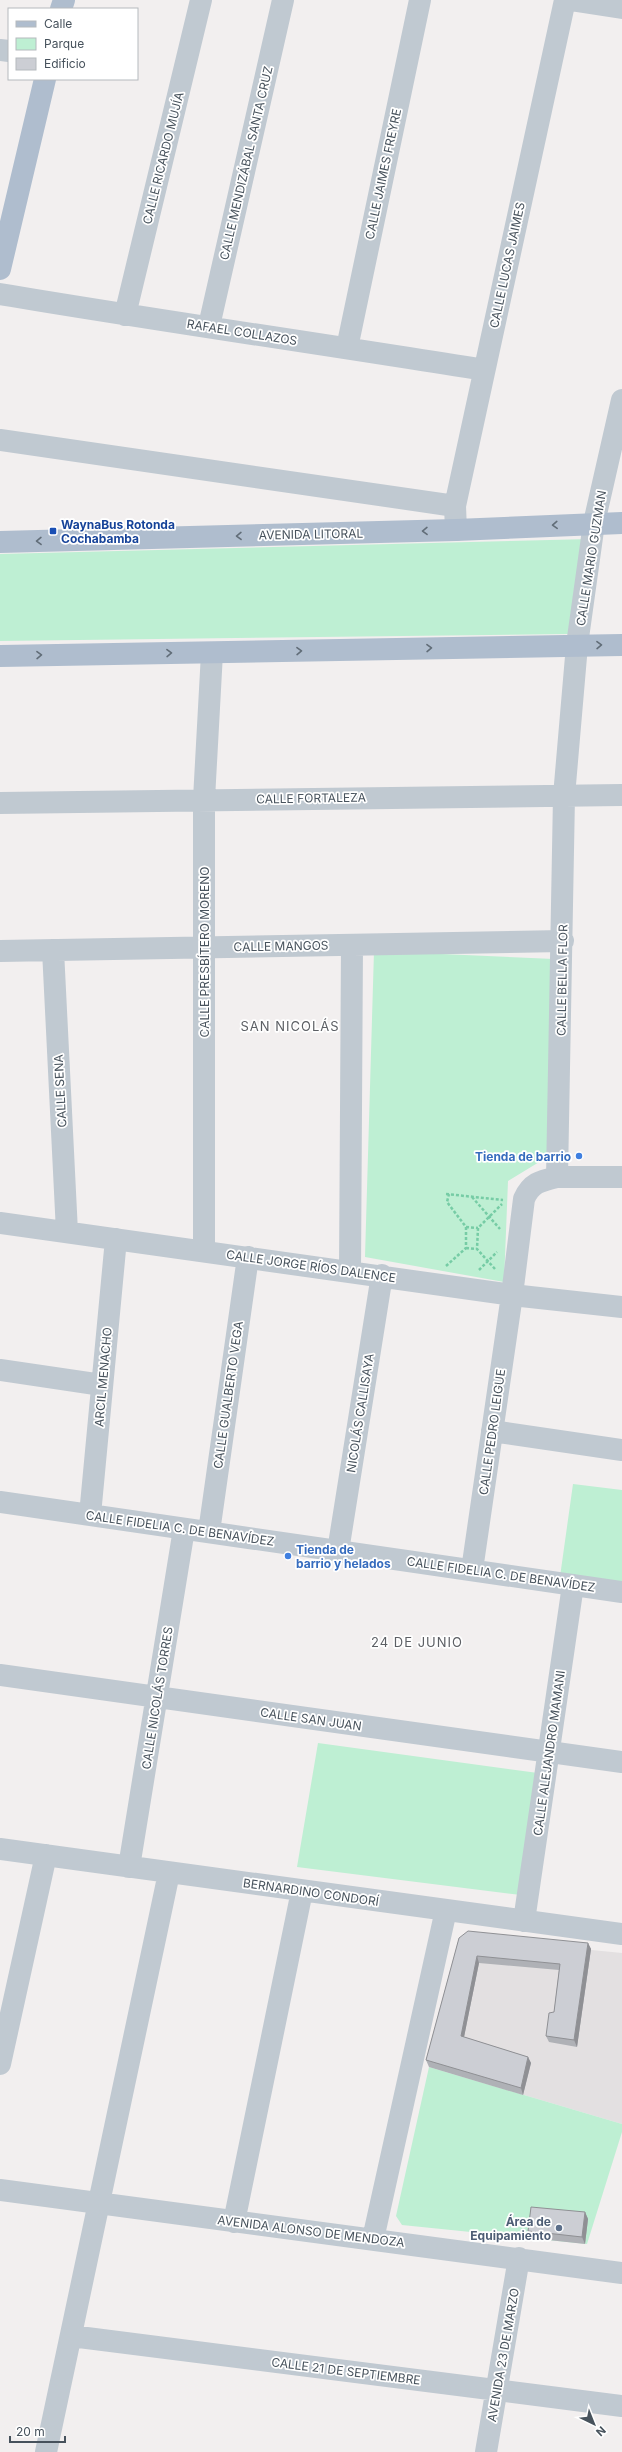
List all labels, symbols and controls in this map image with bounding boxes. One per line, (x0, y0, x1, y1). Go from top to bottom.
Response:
legend (8, 8, 138, 80)
text: Calle (44, 16, 72, 31)
text: Parque (44, 36, 84, 51)
text: Edificio (44, 56, 86, 71)
street label: CALLE MENDIZÁBAL SANTA CRUZ (216, 65, 276, 261)
street label: CALLE RICARDO MUJÍA (139, 90, 187, 226)
street label: CALLE JAIMES FREYRE (362, 107, 404, 241)
street label: CALLE LUCAS JAIMES (486, 200, 528, 329)
street label: RAFAEL COLLAZOS (186, 316, 299, 348)
street label: CALLE MARIO GUZMAN (573, 489, 609, 627)
place label: WaynaBus Rotonda Cochabamba (61, 517, 175, 546)
one-way arrow (552, 521, 558, 530)
marker: WaynaBus Rotonda Cochabamba (48, 526, 58, 536)
street label: AVENIDA LITORAL (259, 526, 364, 542)
one-way arrow (422, 527, 428, 535)
one-way arrow (236, 532, 242, 540)
one-way arrow (36, 537, 42, 545)
one-way arrow (596, 641, 602, 649)
one-way arrow (426, 644, 432, 652)
one-way arrow (296, 647, 302, 655)
one-way arrow (166, 649, 172, 657)
one-way arrow (36, 651, 42, 659)
street label: CALLE FORTALEZA (256, 790, 366, 806)
street label: CALLE PRESBÍTERO MORENO (197, 867, 212, 1037)
street label: CALLE BELLA FLOR (554, 924, 570, 1036)
street label: CALLE MANGOS (233, 938, 329, 954)
district label: SAN NICOLÁS (240, 1018, 340, 1034)
street label: CALLE SENA (51, 1054, 69, 1128)
place label: Tienda de barrio (475, 1149, 571, 1164)
marker: Tienda de barrio (574, 1151, 584, 1161)
street label: CALLE JORGE RÍOS DALENCE (225, 1247, 397, 1285)
street label: CALLE GUALBERTO VEGA (210, 1320, 246, 1470)
street label: ARCIL MENACHO (91, 1327, 115, 1427)
street label: NICOLÁS CALLISAYA (343, 1352, 377, 1474)
street label: CALLE PEDRO LEIGUE (476, 1368, 508, 1496)
street label: CALLE FIDELIA C. DE BENAVÍDEZ (85, 1507, 275, 1549)
place label: Tienda de barrio y helados (296, 1542, 391, 1571)
marker: Tienda de barrio y helados (283, 1551, 293, 1561)
street label: CALLE FIDELIA C. DE BENAVÍDEZ (406, 1553, 596, 1595)
street label: CALLE NICOLÁS TORRES (138, 1625, 176, 1770)
district label: 24 DE JUNIO (371, 1634, 463, 1650)
street label: CALLE ALEJANDRO MAMANI (530, 1669, 568, 1837)
street label: CALLE SAN JUAN (259, 1704, 363, 1734)
street label: BERNARDINO CONDORÍ (242, 1875, 381, 1909)
street label: AVENIDA ALONSO DE MENDOZA (217, 2212, 405, 2250)
place label: Área de Equipamiento (470, 2214, 551, 2243)
marker: Área de Equipamiento (554, 2223, 564, 2233)
street label: AVENIDA 23 DE MARZO (484, 2287, 522, 2423)
street label: CALLE 21 DE SEPTIEMBRE (271, 2354, 421, 2388)
north arrow (574, 2404, 614, 2444)
scale bar (10, 2418, 65, 2444)
text: N (593, 2423, 609, 2439)
text: 20 m (16, 2424, 45, 2439)

